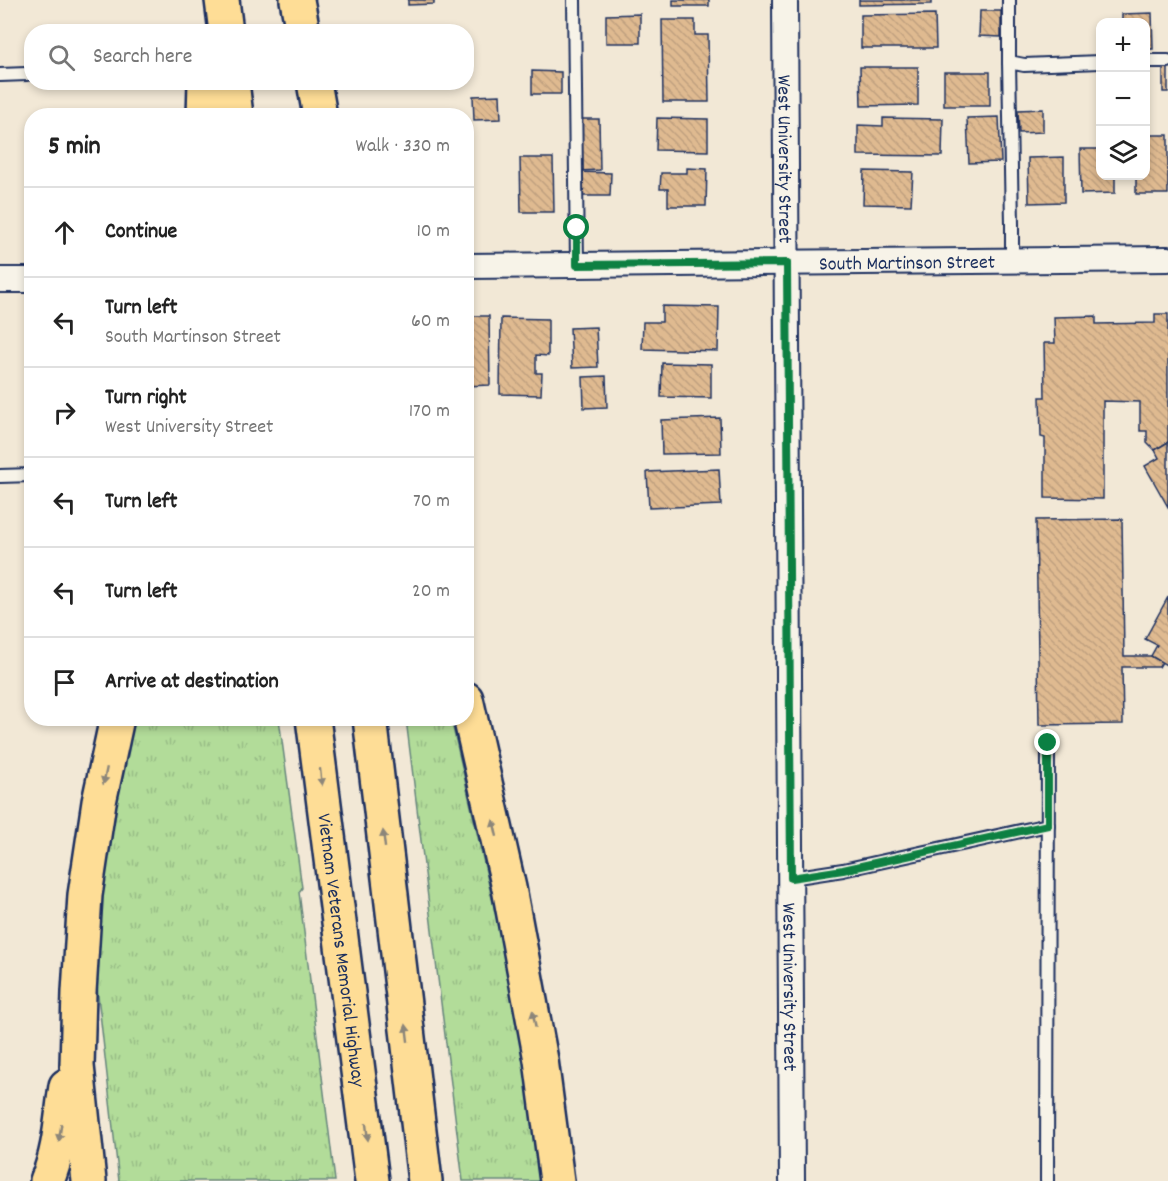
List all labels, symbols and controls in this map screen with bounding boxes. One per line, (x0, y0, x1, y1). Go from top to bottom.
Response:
map controls (1096, 18, 1150, 180)
button: + (1096, 18, 1150, 72)
search box (24, 24, 474, 90)
icon: search (45, 41, 78, 74)
text: Search here (93, 42, 192, 73)
button: − (1096, 72, 1150, 126)
street label: West University Street (768, 75, 797, 243)
button: layers (1096, 126, 1150, 180)
text: 5 min (48, 129, 101, 166)
text: Walk · 330 m (355, 133, 450, 161)
route start (563, 214, 589, 240)
icon: ahead (48, 216, 81, 249)
text: Continue (105, 217, 177, 248)
text: 10 m (416, 218, 450, 246)
street label: South Martinson Street (819, 250, 995, 279)
text: Turn left (105, 293, 177, 324)
icon: left (48, 306, 81, 339)
text: 60 m (411, 308, 450, 336)
text: South Martinson Street (105, 324, 281, 352)
text: Turn right (105, 383, 187, 414)
icon: right (48, 396, 81, 429)
text: 170 m (409, 398, 450, 426)
text: West University Street (105, 414, 274, 442)
icon: left (48, 486, 81, 519)
text: Turn left (105, 487, 177, 518)
text: 70 m (413, 488, 450, 516)
icon: left (48, 576, 81, 609)
text: Turn left (105, 577, 177, 608)
text: 20 m (412, 578, 450, 606)
icon: arrive (48, 666, 81, 699)
text: Arrive at destination (105, 667, 279, 698)
route end (1034, 729, 1060, 755)
one-way arrow (100, 766, 109, 785)
one-way arrow (316, 767, 325, 786)
street label: Vietnam Veterans Memorial Highway (308, 812, 371, 1090)
one-way arrow (490, 819, 500, 837)
one-way arrow (379, 830, 389, 849)
street label: West University Street (773, 903, 802, 1071)
one-way arrow (529, 1010, 538, 1029)
one-way arrow (402, 1023, 412, 1042)
one-way arrow (362, 1122, 371, 1141)
one-way arrow (55, 1124, 64, 1143)

